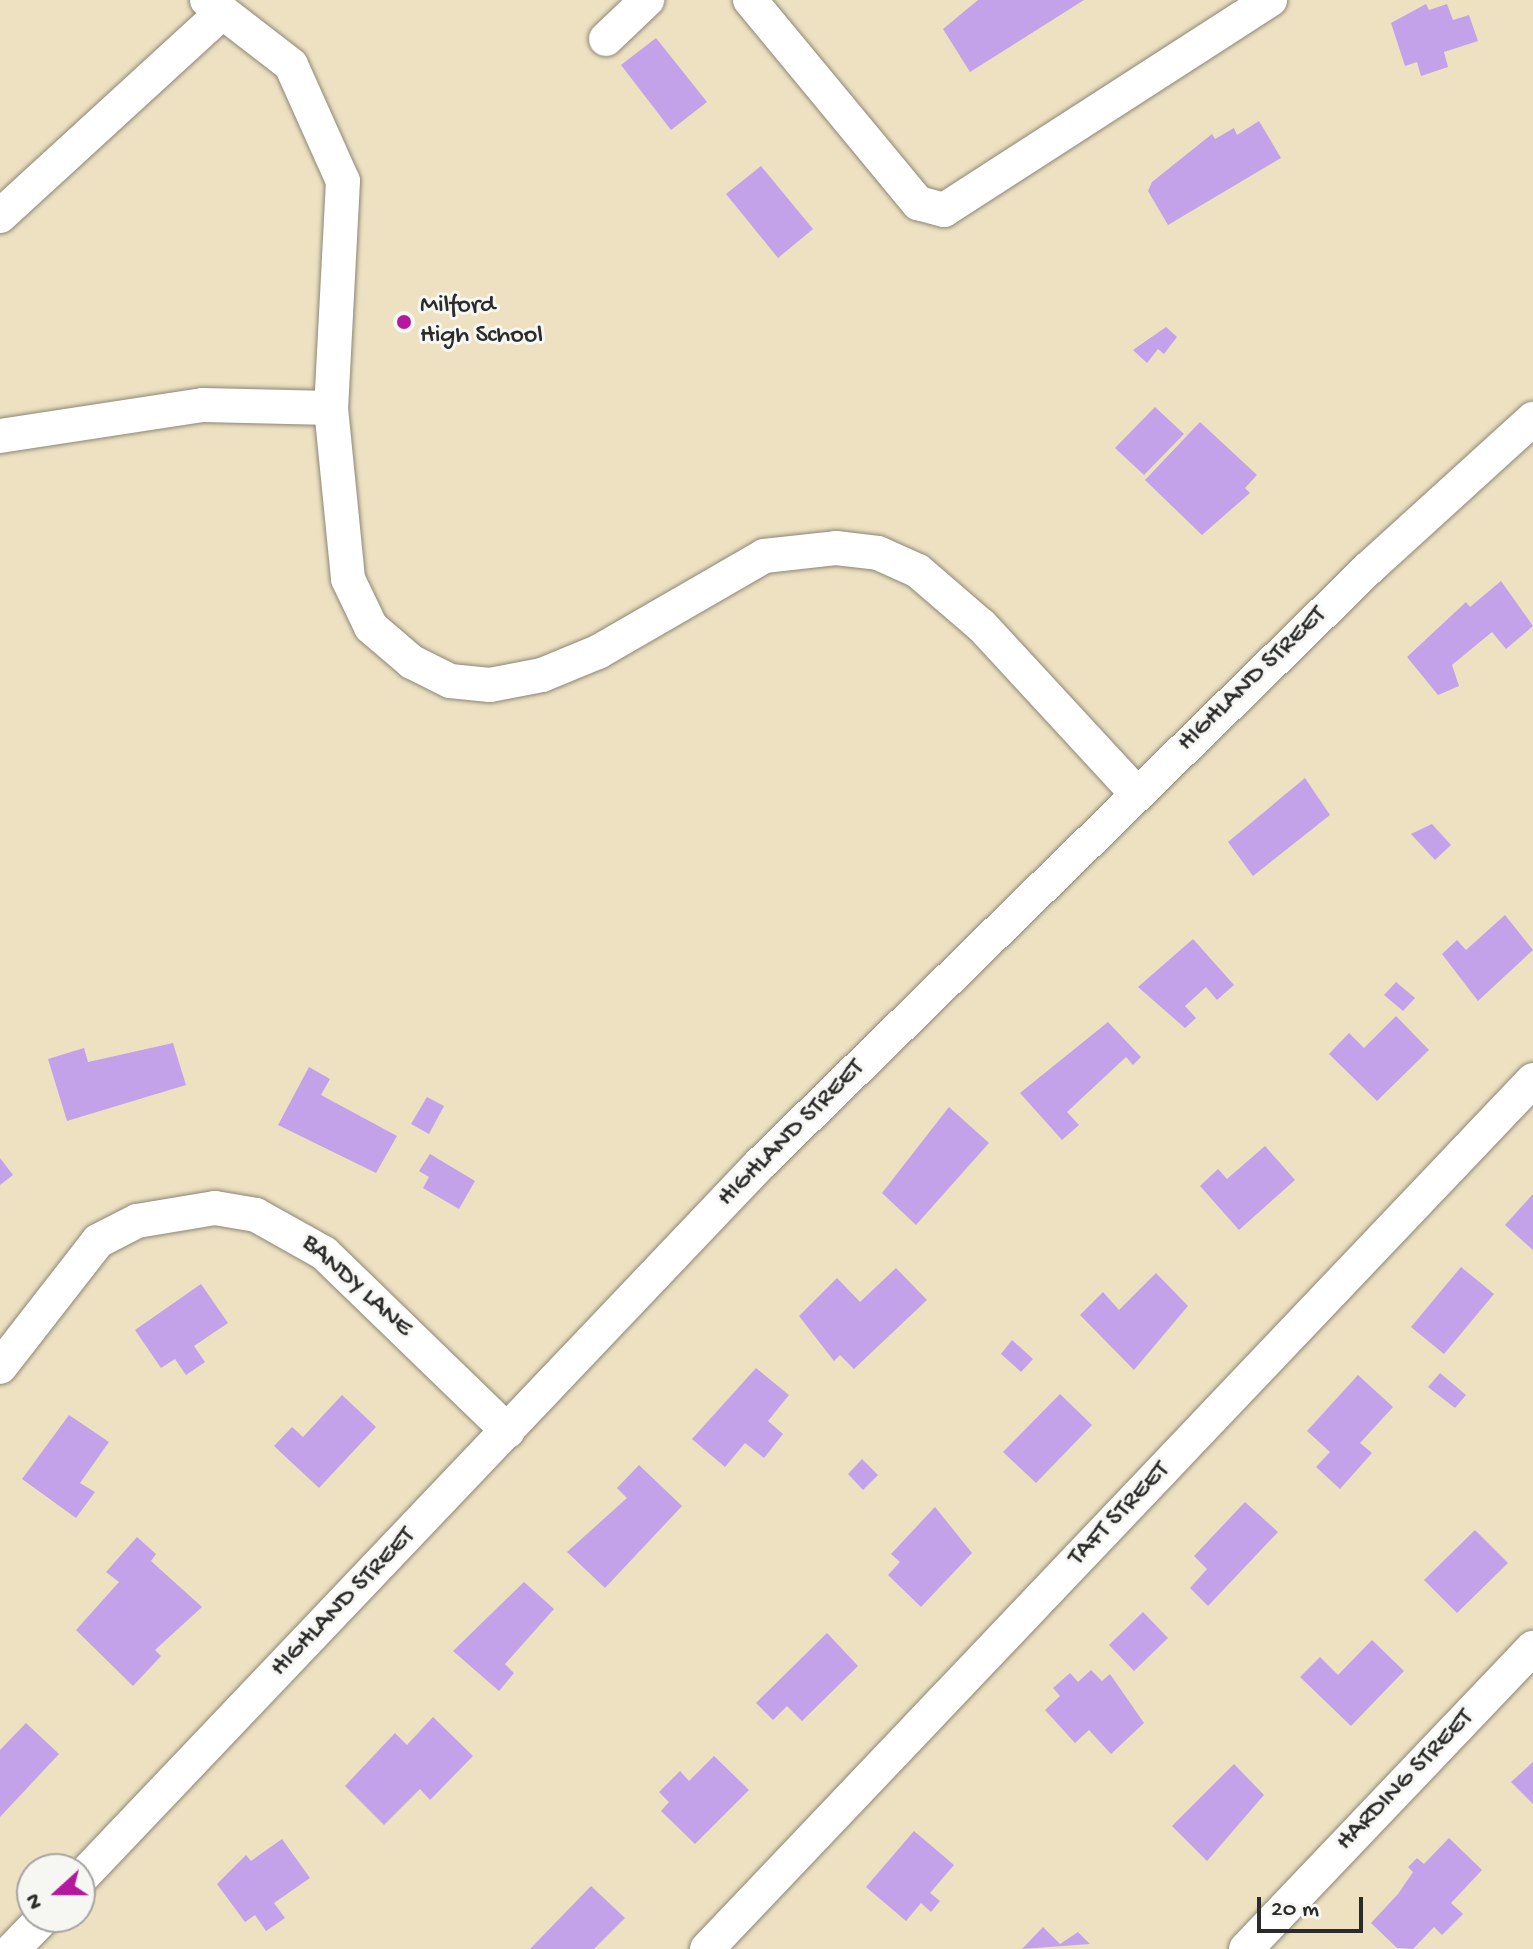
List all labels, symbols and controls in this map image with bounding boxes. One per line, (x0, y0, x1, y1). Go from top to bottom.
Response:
place label: Milford High School (420, 291, 543, 352)
marker: Milford High School (395, 313, 413, 331)
street label: HIGHLAND STREET (1172, 601, 1334, 759)
street label: HIGHLAND STREET (712, 1054, 872, 1214)
street label: BANDY LANE (294, 1229, 418, 1345)
street label: TAFT STREET (1063, 1456, 1177, 1574)
street label: HIGHLAND STREET (265, 1522, 423, 1684)
street label: HARDING STREET (1331, 1704, 1481, 1858)
north arrow (16, 1853, 96, 1933)
scale bar (1261, 1881, 1367, 1931)
text: N (21, 1890, 50, 1912)
text: 20 m (1271, 1896, 1319, 1925)

